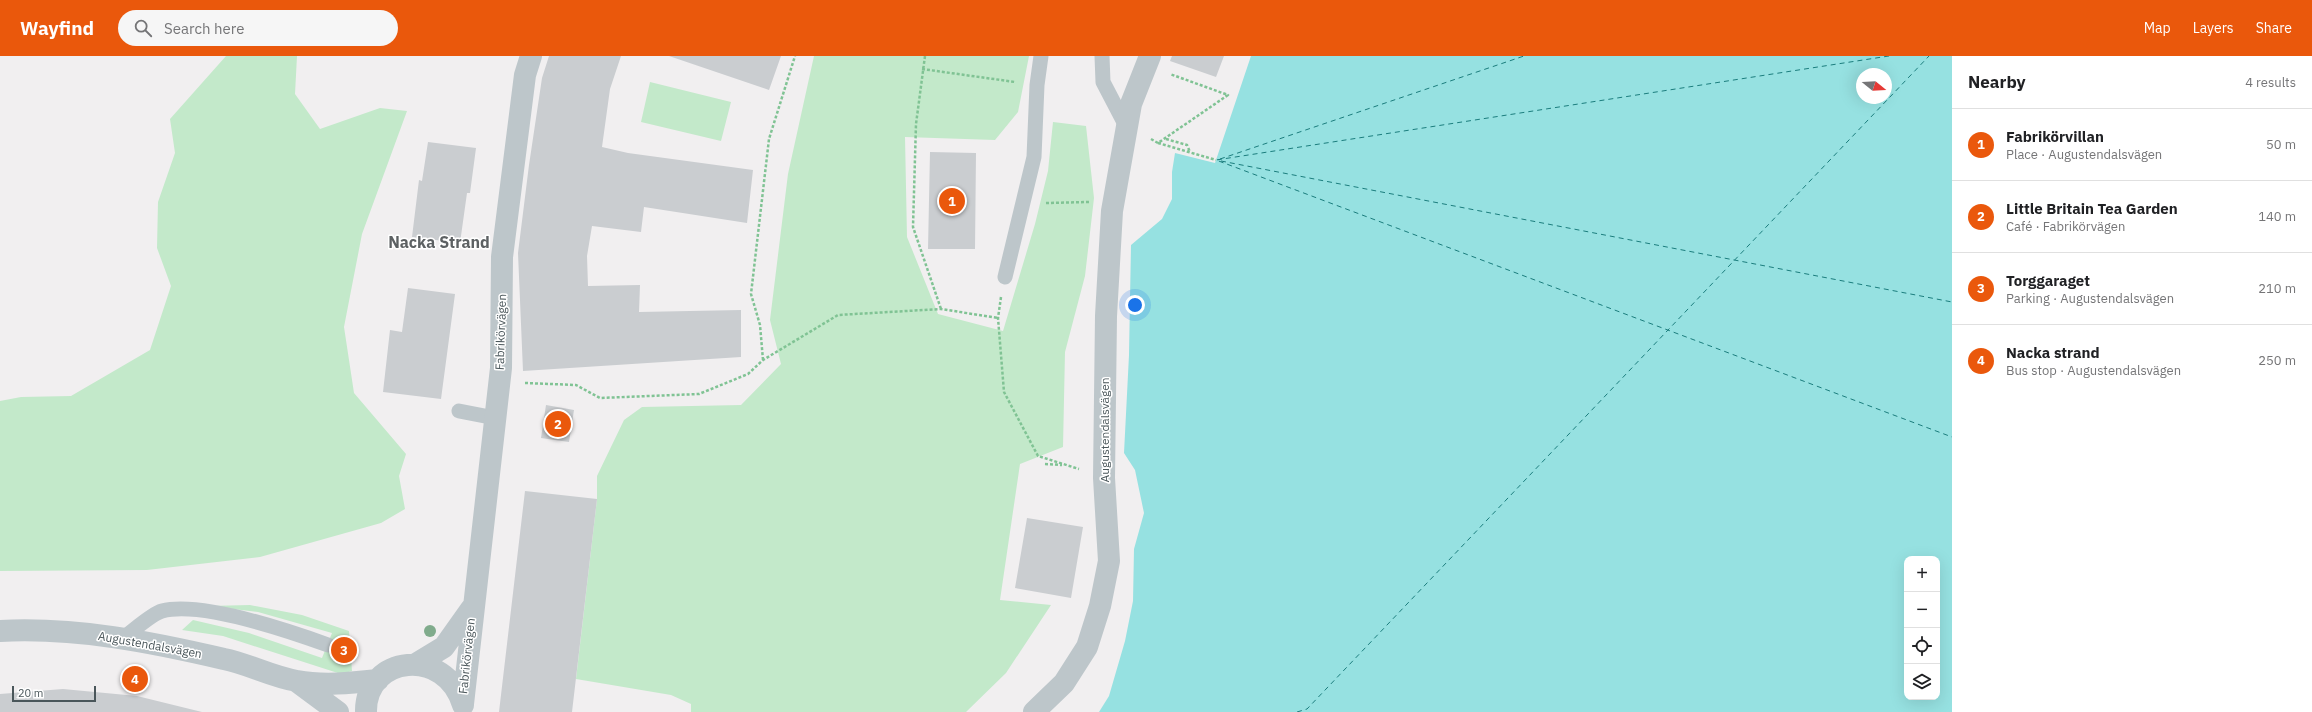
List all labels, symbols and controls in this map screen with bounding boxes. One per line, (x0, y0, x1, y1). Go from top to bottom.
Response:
search box (118, 10, 398, 46)
text: Wayfind (20, 16, 94, 40)
icon: search (132, 17, 154, 39)
text: Search here (164, 19, 244, 38)
text: Map (2144, 19, 2171, 37)
text: Layers (2193, 19, 2234, 37)
text: Share (2256, 19, 2292, 37)
north arrow (1856, 68, 1892, 104)
text: Nearby (1968, 71, 2026, 93)
text: 4 results (2245, 74, 2296, 91)
text: Fabrikörvillan (2006, 127, 2104, 146)
text: 1 (1977, 136, 1985, 153)
text: 50 m (2266, 136, 2296, 153)
text: Place · Augustendalsvägen (2006, 146, 2162, 163)
pin: 1 (939, 186, 965, 216)
text: Little Britain Tea Garden (2006, 199, 2178, 218)
text: 2 (1977, 208, 1985, 225)
text: 140 m (2258, 208, 2296, 225)
text: Café · Fabrikörvägen (2006, 218, 2125, 235)
district label: Nacka Strand (388, 232, 490, 252)
text: Torggaraget (2006, 271, 2090, 290)
text: 3 (1977, 280, 1985, 297)
text: 210 m (2258, 280, 2296, 297)
text: Parking · Augustendalsvägen (2006, 290, 2174, 307)
street label: Fabrikörvägen (492, 294, 509, 370)
your location (1125, 295, 1145, 315)
text: Nacka strand (2006, 343, 2100, 362)
text: 4 (1977, 352, 1985, 369)
text: 250 m (2258, 352, 2296, 369)
text: Bus stop · Augustendalsvägen (2006, 362, 2181, 379)
street label: Augustendalsvägen (1097, 377, 1112, 483)
pin: 2 (545, 409, 571, 439)
map controls (1904, 556, 1940, 700)
button: + (1904, 556, 1940, 592)
button: − (1904, 592, 1940, 628)
street label: Fabrikörvägen (455, 617, 478, 695)
street label: Augustendalsvägen (97, 628, 203, 661)
button: locate (1904, 628, 1940, 664)
pin: 3 (331, 635, 357, 665)
pin: 4 (122, 664, 148, 694)
button: layers (1904, 664, 1940, 700)
scale bar (12, 684, 96, 703)
text: 20 m (18, 686, 43, 700)

